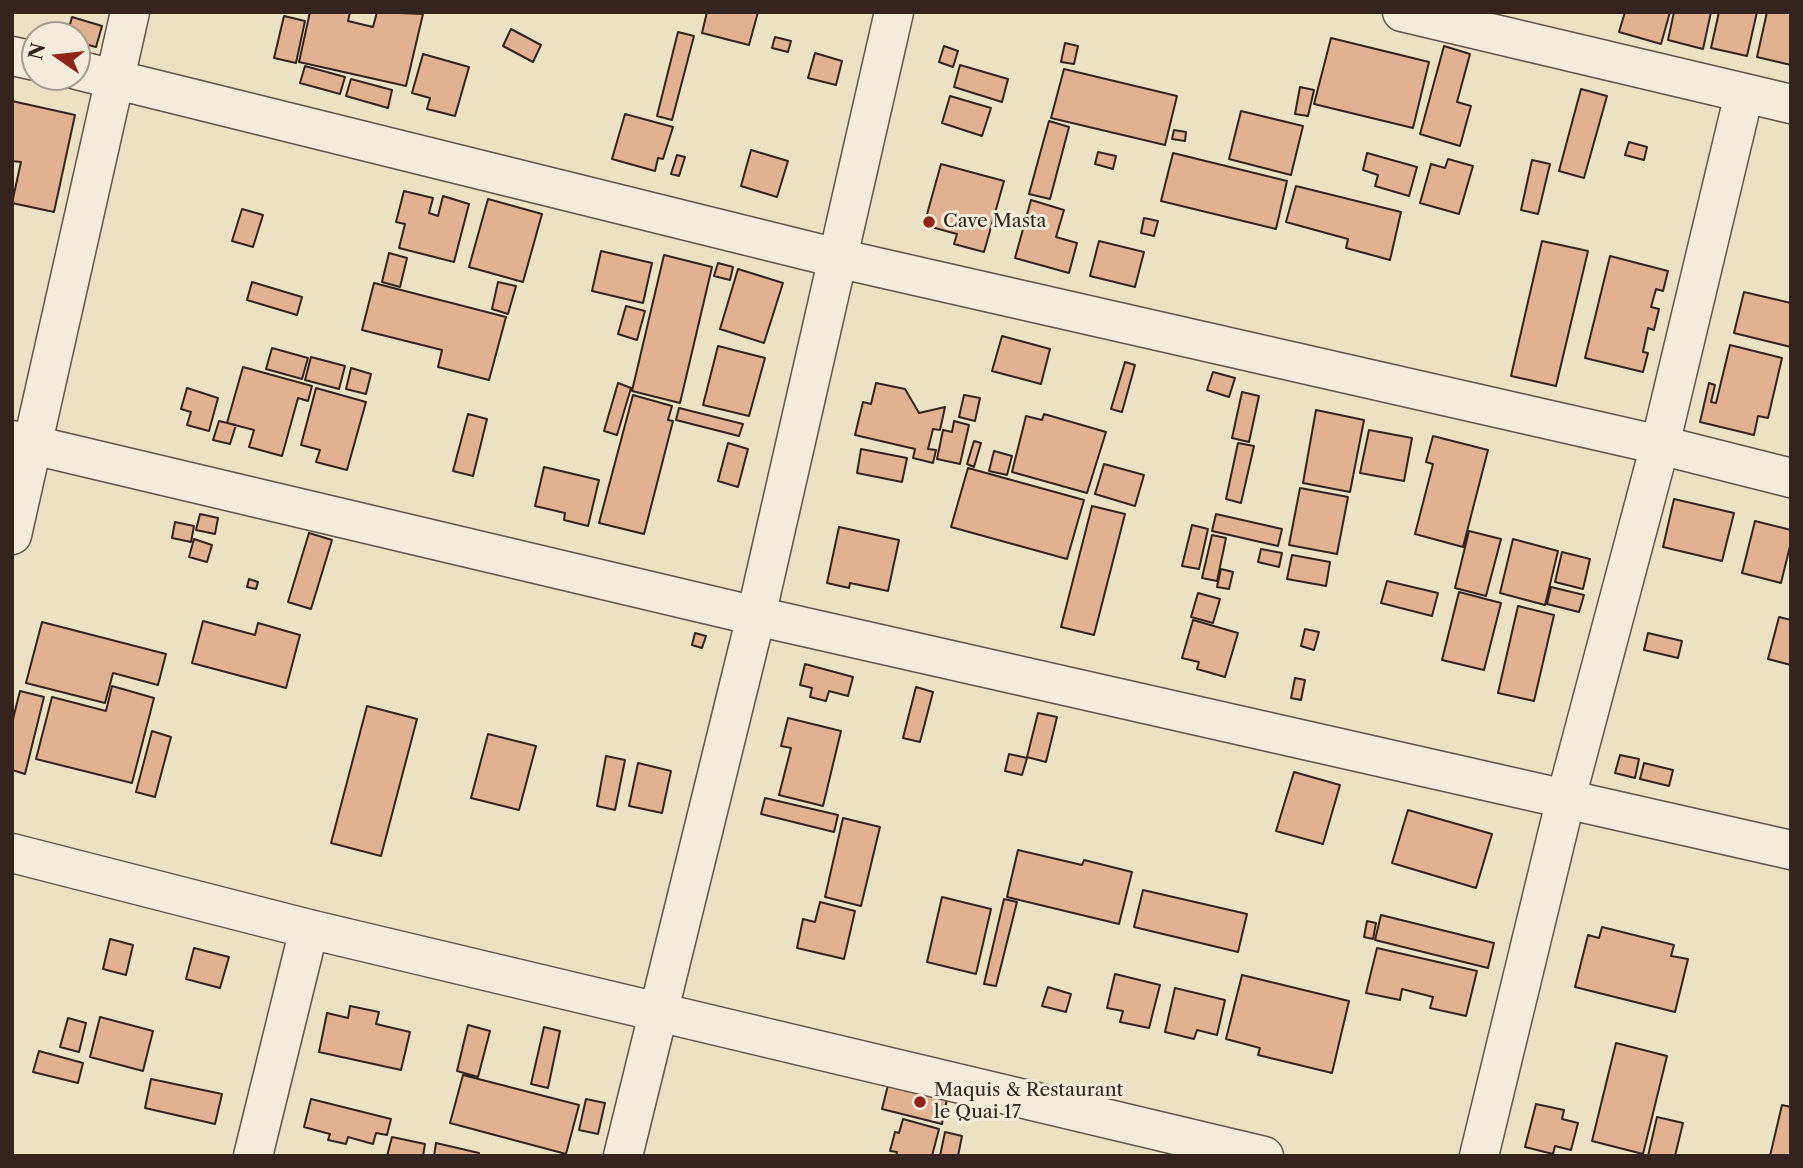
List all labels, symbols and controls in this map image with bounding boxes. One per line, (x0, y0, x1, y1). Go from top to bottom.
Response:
north arrow (21, 21, 91, 91)
text: N (24, 40, 50, 62)
place label: Cave Masta (943, 211, 1047, 233)
marker: Cave Masta (921, 214, 937, 230)
place label: Maquis & Restaurant le Quai 17 (934, 1080, 1123, 1124)
marker: Maquis & Restaurant le Quai 17 (912, 1094, 928, 1110)

